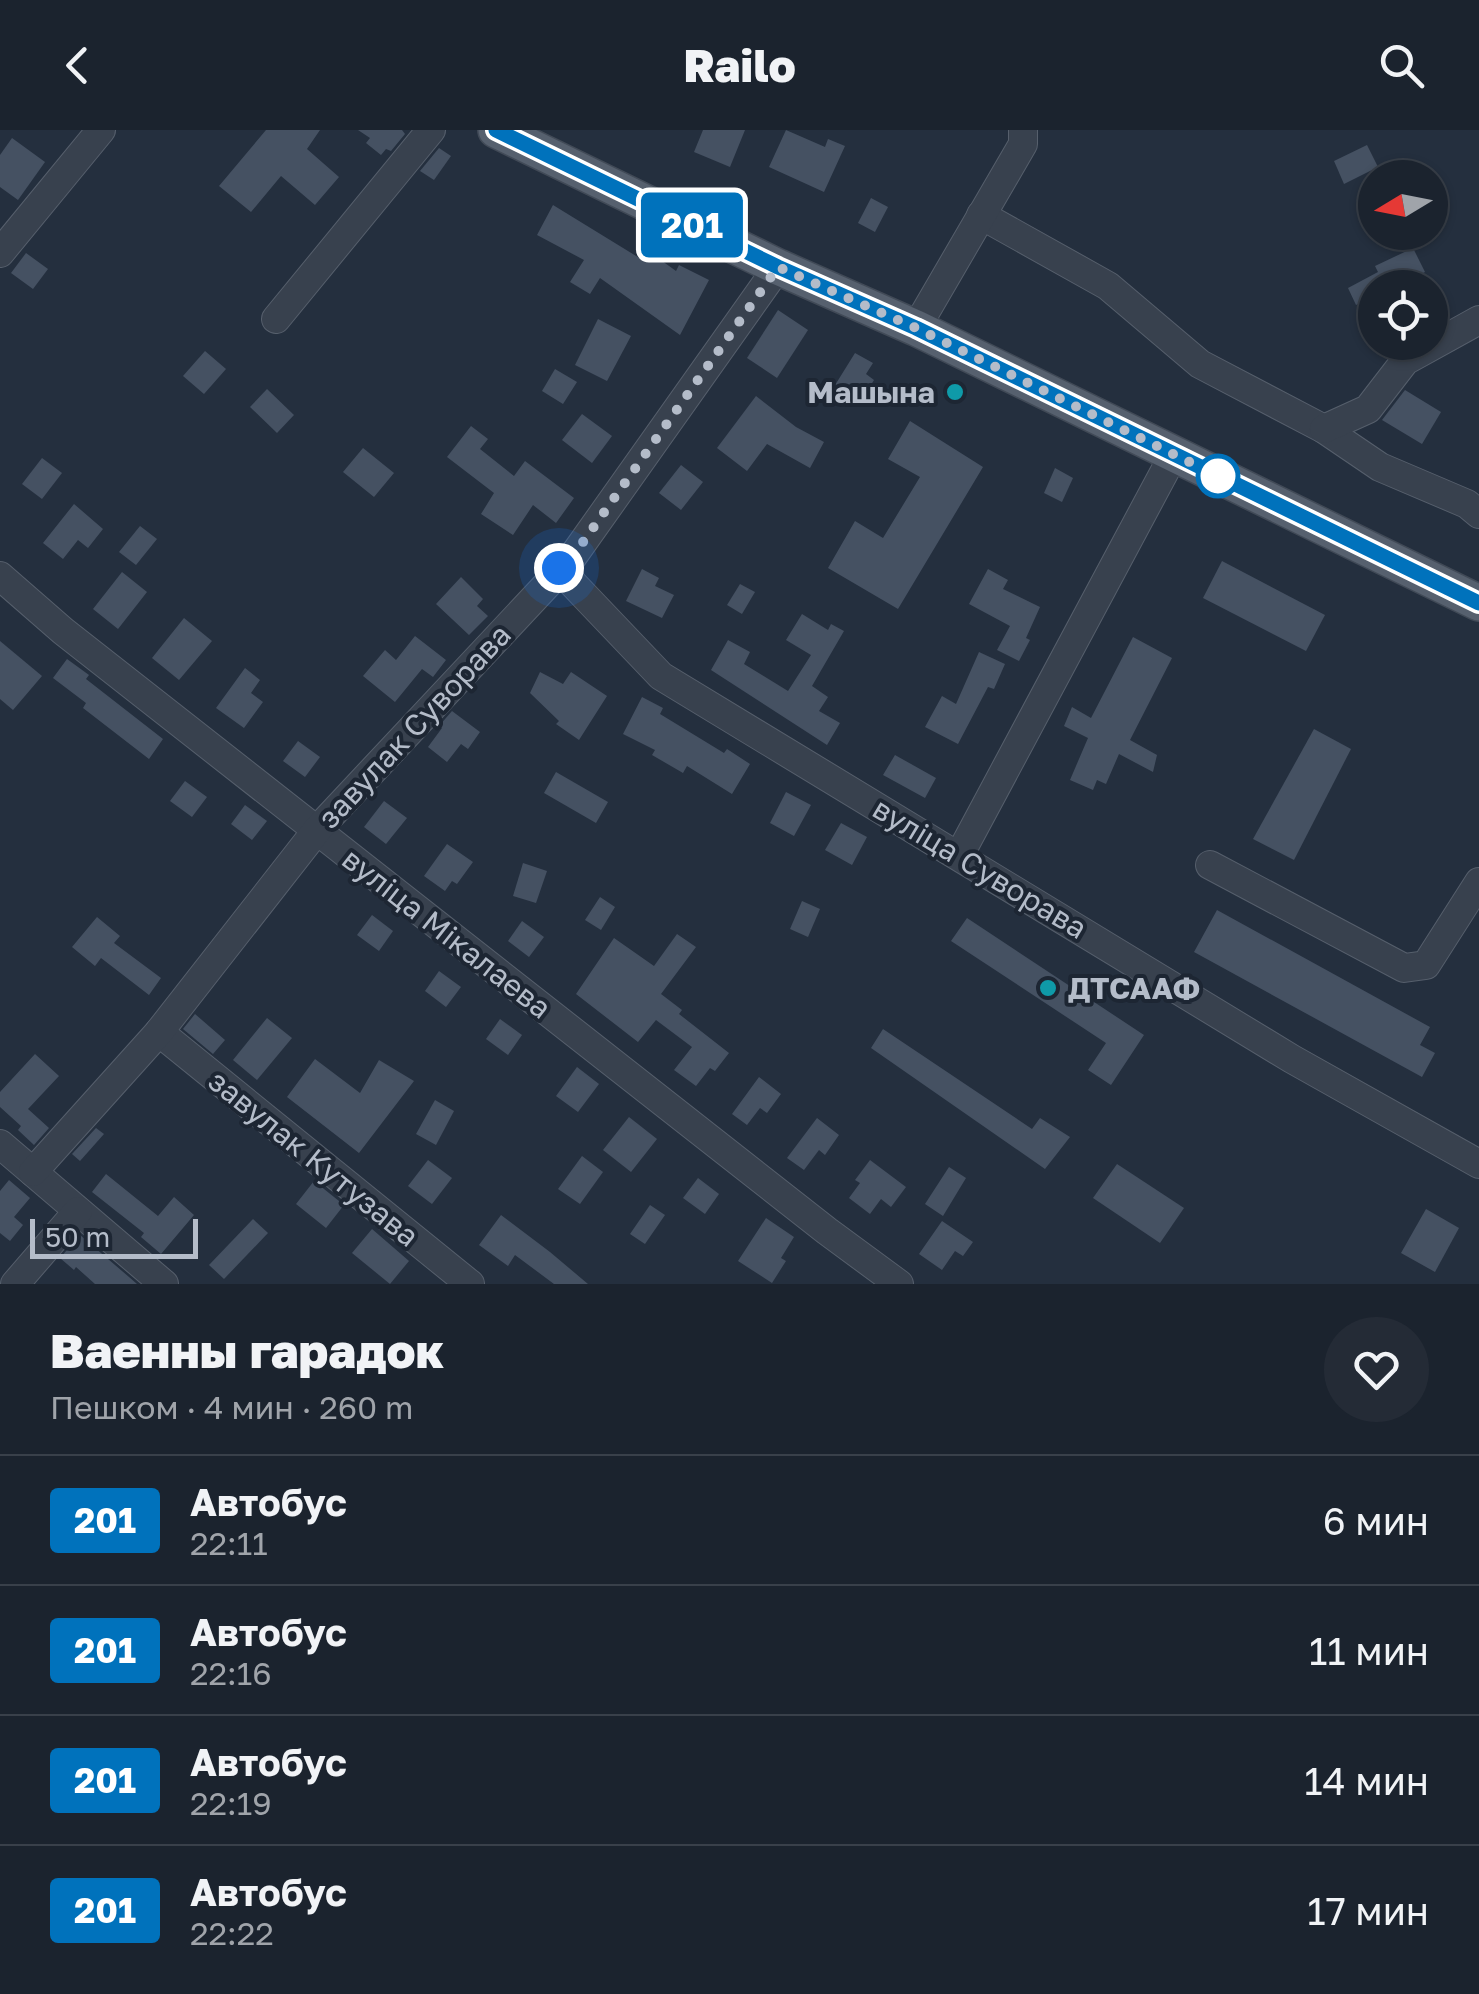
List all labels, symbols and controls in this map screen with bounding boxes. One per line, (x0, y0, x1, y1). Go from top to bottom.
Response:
icon: back (50, 38, 105, 93)
text: Railo (683, 38, 796, 92)
icon: search (1374, 38, 1429, 93)
north arrow (1358, 160, 1448, 250)
map controls (1358, 160, 1448, 360)
line badge: 201 (634, 192, 750, 258)
text: 201 (661, 204, 723, 246)
button: locate (1358, 270, 1448, 360)
place label: Машына (807, 374, 935, 410)
marker: Машына (944, 381, 966, 403)
unlabelled marker (1197, 455, 1239, 497)
your location (534, 543, 584, 593)
street label: завулак Суворава (310, 616, 518, 836)
street label: вуліца Суворава (867, 790, 1093, 946)
street label: вуліца Мікалаева (335, 840, 559, 1026)
place label: ДТСААФ (1068, 970, 1200, 1006)
marker: ДТСААФ (1037, 977, 1059, 999)
street label: завулак Кутузава (202, 1062, 426, 1254)
scale bar (30, 1214, 198, 1258)
text: 50 m (45, 1220, 110, 1253)
button: heart (1324, 1317, 1429, 1422)
text: Ваенны гарадок (50, 1321, 444, 1379)
text: Пешком · 4 мин · 260 m (50, 1388, 413, 1426)
text: Автобус (190, 1479, 347, 1524)
text: 6 мин (1323, 1498, 1429, 1543)
text: 201 (74, 1499, 136, 1541)
text: 22:11 (190, 1524, 268, 1562)
text: Автобус (190, 1609, 347, 1654)
text: 11 мин (1309, 1628, 1429, 1673)
text: 201 (74, 1629, 136, 1671)
text: 22:16 (190, 1654, 272, 1692)
text: Автобус (190, 1739, 347, 1784)
text: 14 мин (1304, 1758, 1429, 1803)
text: 201 (74, 1759, 136, 1801)
text: 22:19 (190, 1784, 272, 1822)
text: Автобус (190, 1869, 347, 1914)
text: 17 мин (1307, 1888, 1429, 1933)
text: 201 (74, 1889, 136, 1931)
text: 22:22 (190, 1914, 274, 1952)

